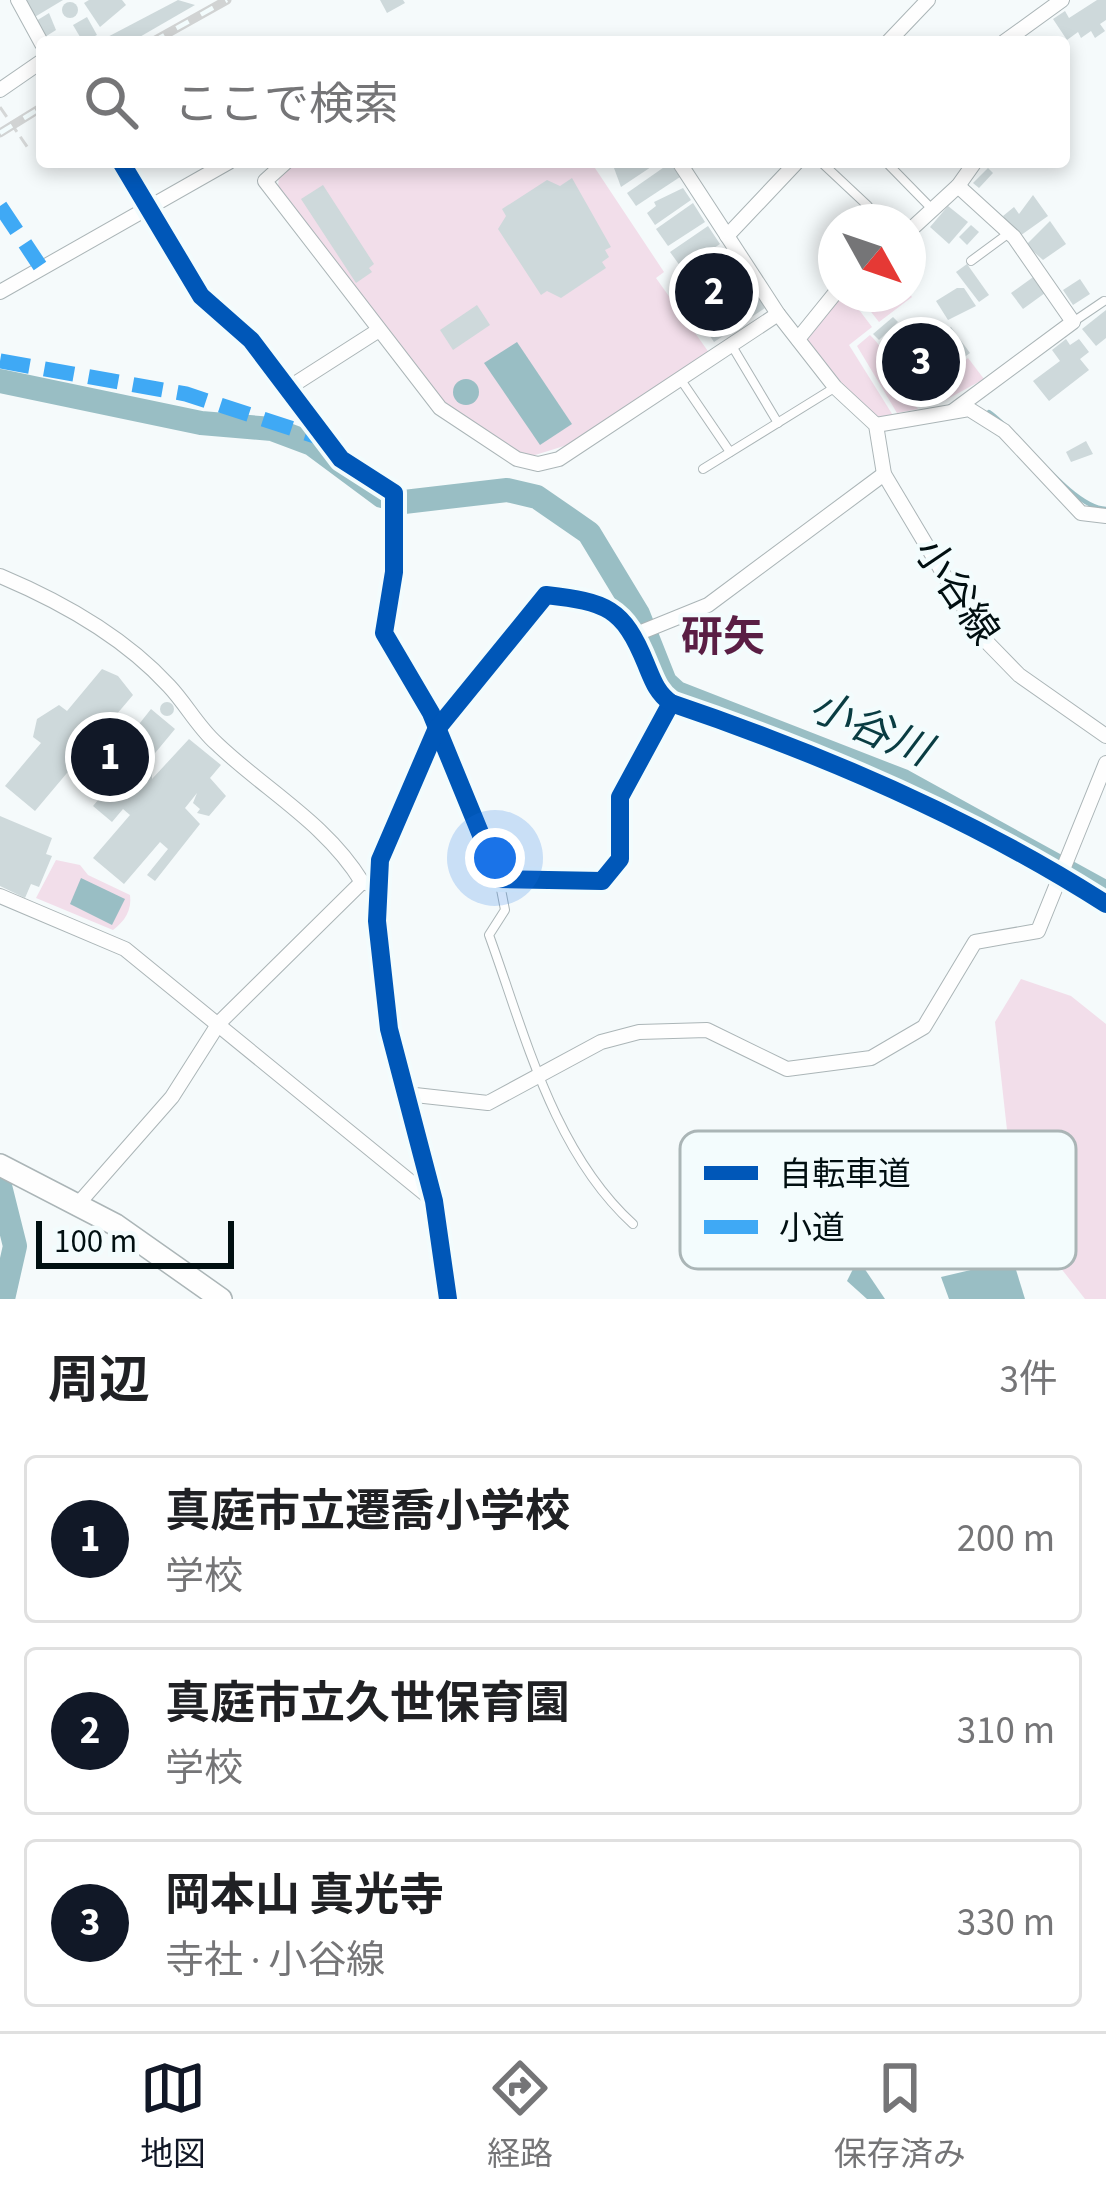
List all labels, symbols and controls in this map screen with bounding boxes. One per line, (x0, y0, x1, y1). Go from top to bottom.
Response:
search box (36, 36, 1070, 168)
icon: search (78, 69, 144, 135)
text: ここで検索 (174, 73, 399, 137)
north arrow (818, 204, 926, 312)
pin: 2 (675, 247, 753, 337)
pin: 3 (882, 317, 960, 407)
street label: 小谷線 (900, 528, 1012, 656)
district label: 研矢 (681, 608, 765, 668)
water label: 小谷川 (800, 677, 943, 783)
pin: 1 (71, 712, 149, 802)
your location (465, 828, 525, 888)
legend (680, 1131, 1076, 1269)
text: 自転車道 (779, 1151, 911, 1198)
text: 小道 (779, 1205, 845, 1252)
scale bar (36, 1215, 234, 1268)
text: 100 m (54, 1218, 137, 1265)
text: 周辺 (48, 1345, 150, 1417)
text: 3件 (1000, 1352, 1058, 1408)
text: 真庭市立遷喬小学校 (165, 1480, 570, 1544)
text: 1 (80, 1511, 100, 1567)
text: 200 m (957, 1511, 1055, 1567)
text: 学校 (165, 1549, 243, 1605)
text: 真庭市立久世保育園 (165, 1672, 570, 1736)
text: 2 (80, 1703, 100, 1759)
text: 310 m (957, 1703, 1055, 1759)
text: 学校 (165, 1741, 243, 1797)
text: 岡本山 真光寺 (165, 1864, 444, 1928)
text: 3 (80, 1895, 100, 1951)
text: 330 m (957, 1895, 1055, 1951)
text: 寺社 · 小谷線 (165, 1933, 385, 1989)
tab: 地図 (140, 2055, 206, 2178)
tab: 経路 (487, 2055, 553, 2178)
tab: 保存済み (834, 2055, 966, 2178)

